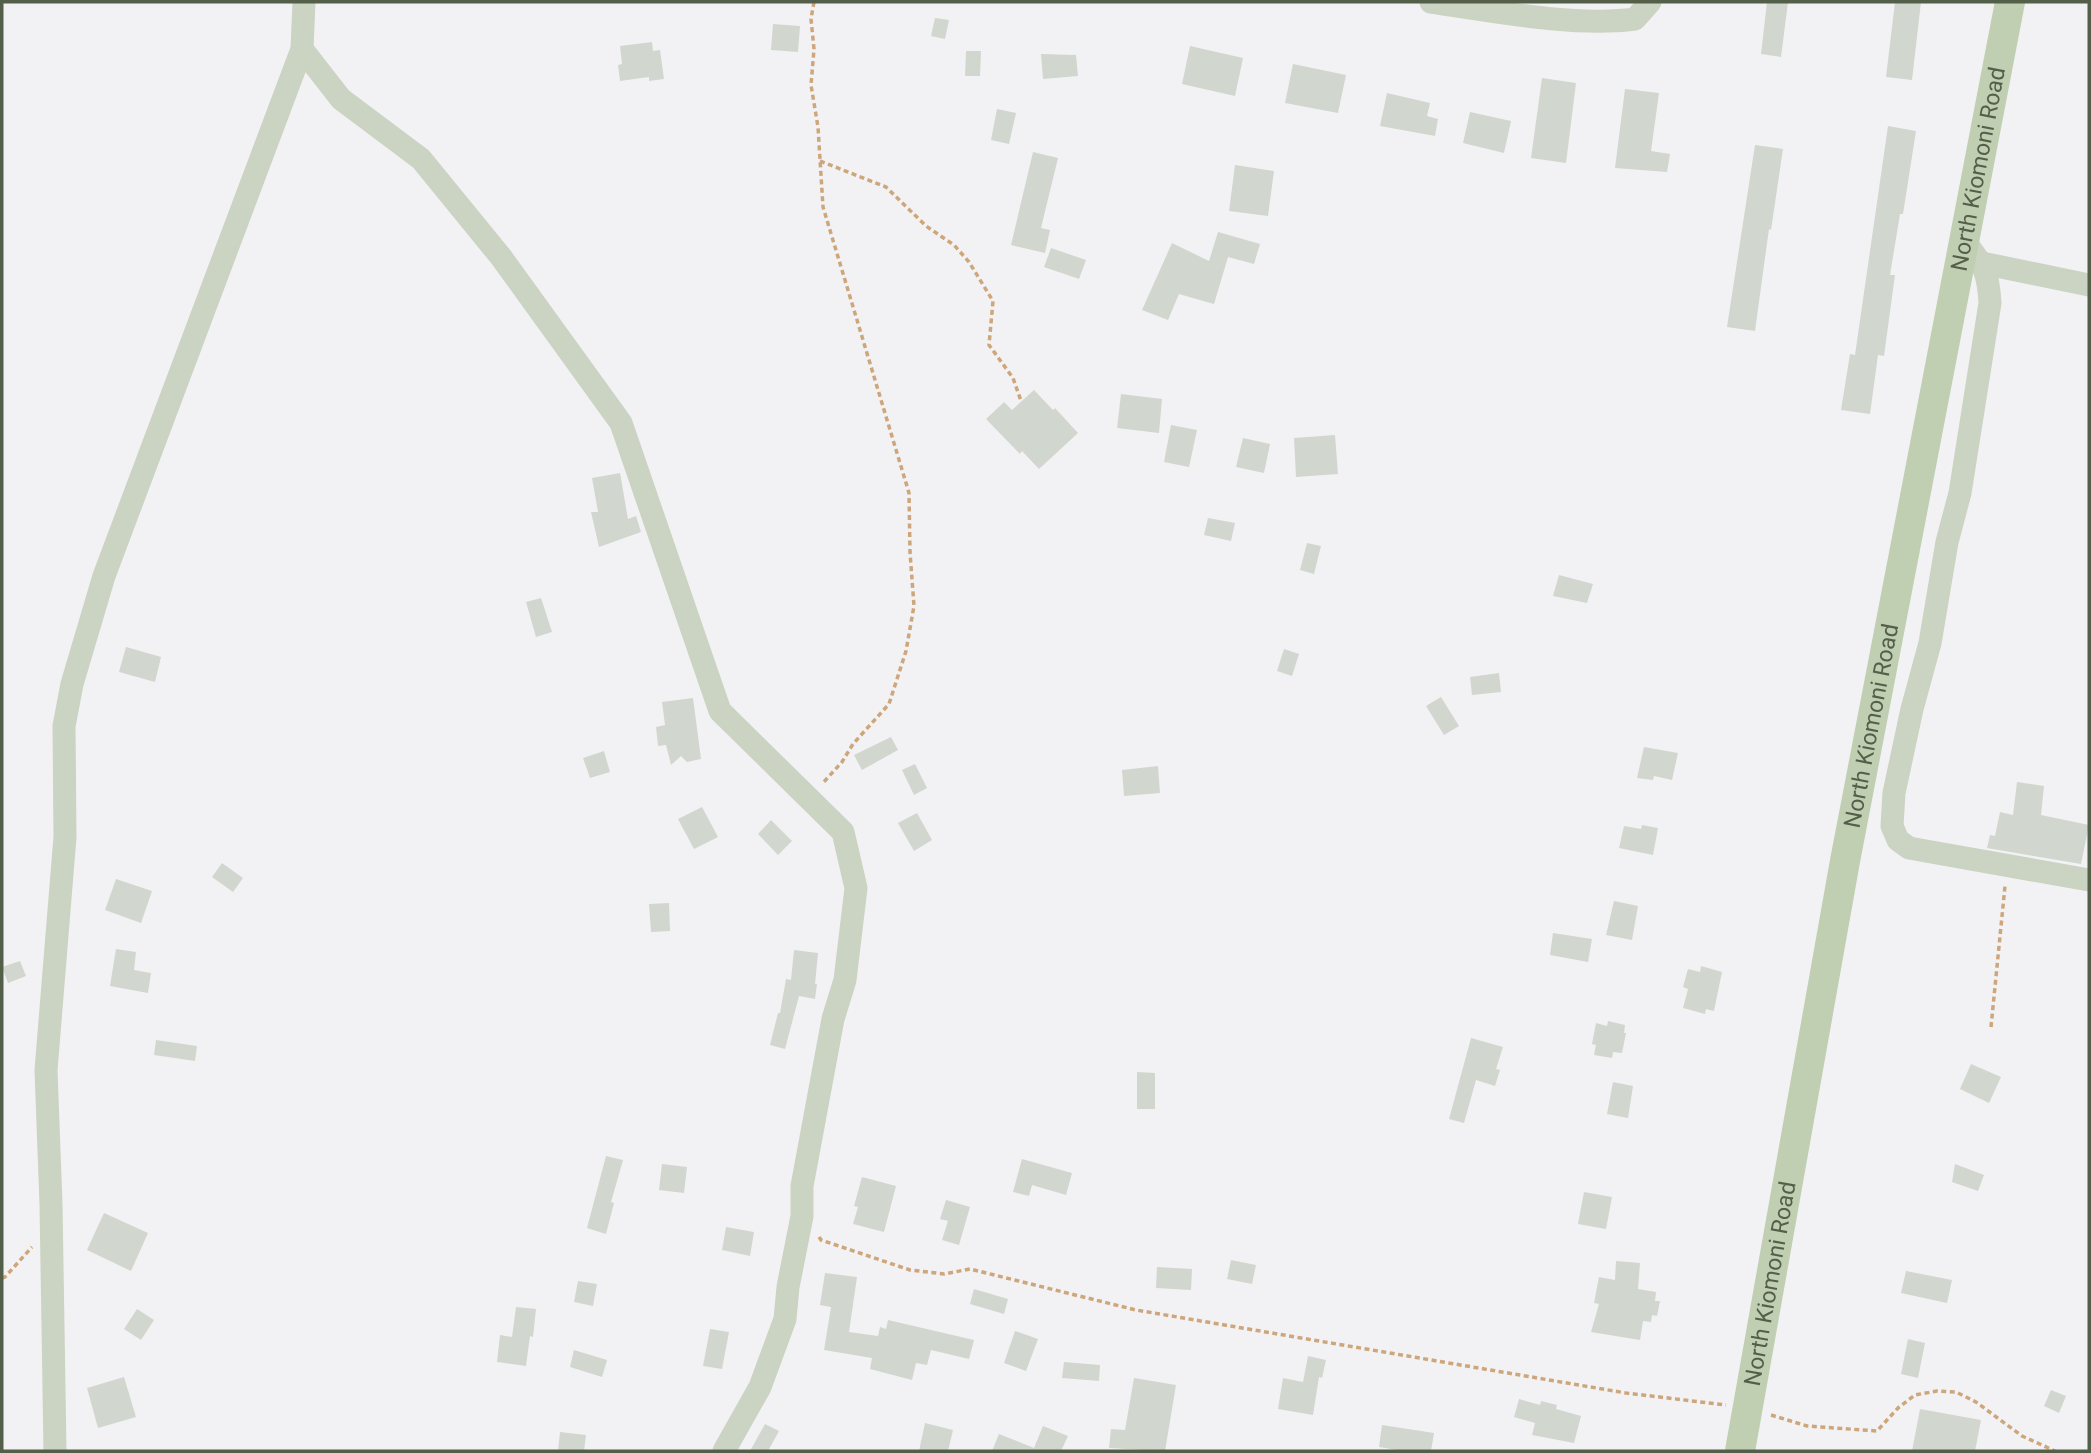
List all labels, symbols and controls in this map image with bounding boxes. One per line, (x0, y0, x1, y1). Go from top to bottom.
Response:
street label: North Kiomoni Road (1945, 65, 2011, 273)
street label: North Kiomoni Road (1838, 622, 1904, 830)
street label: North Kiomoni Road (1738, 1179, 1801, 1388)

